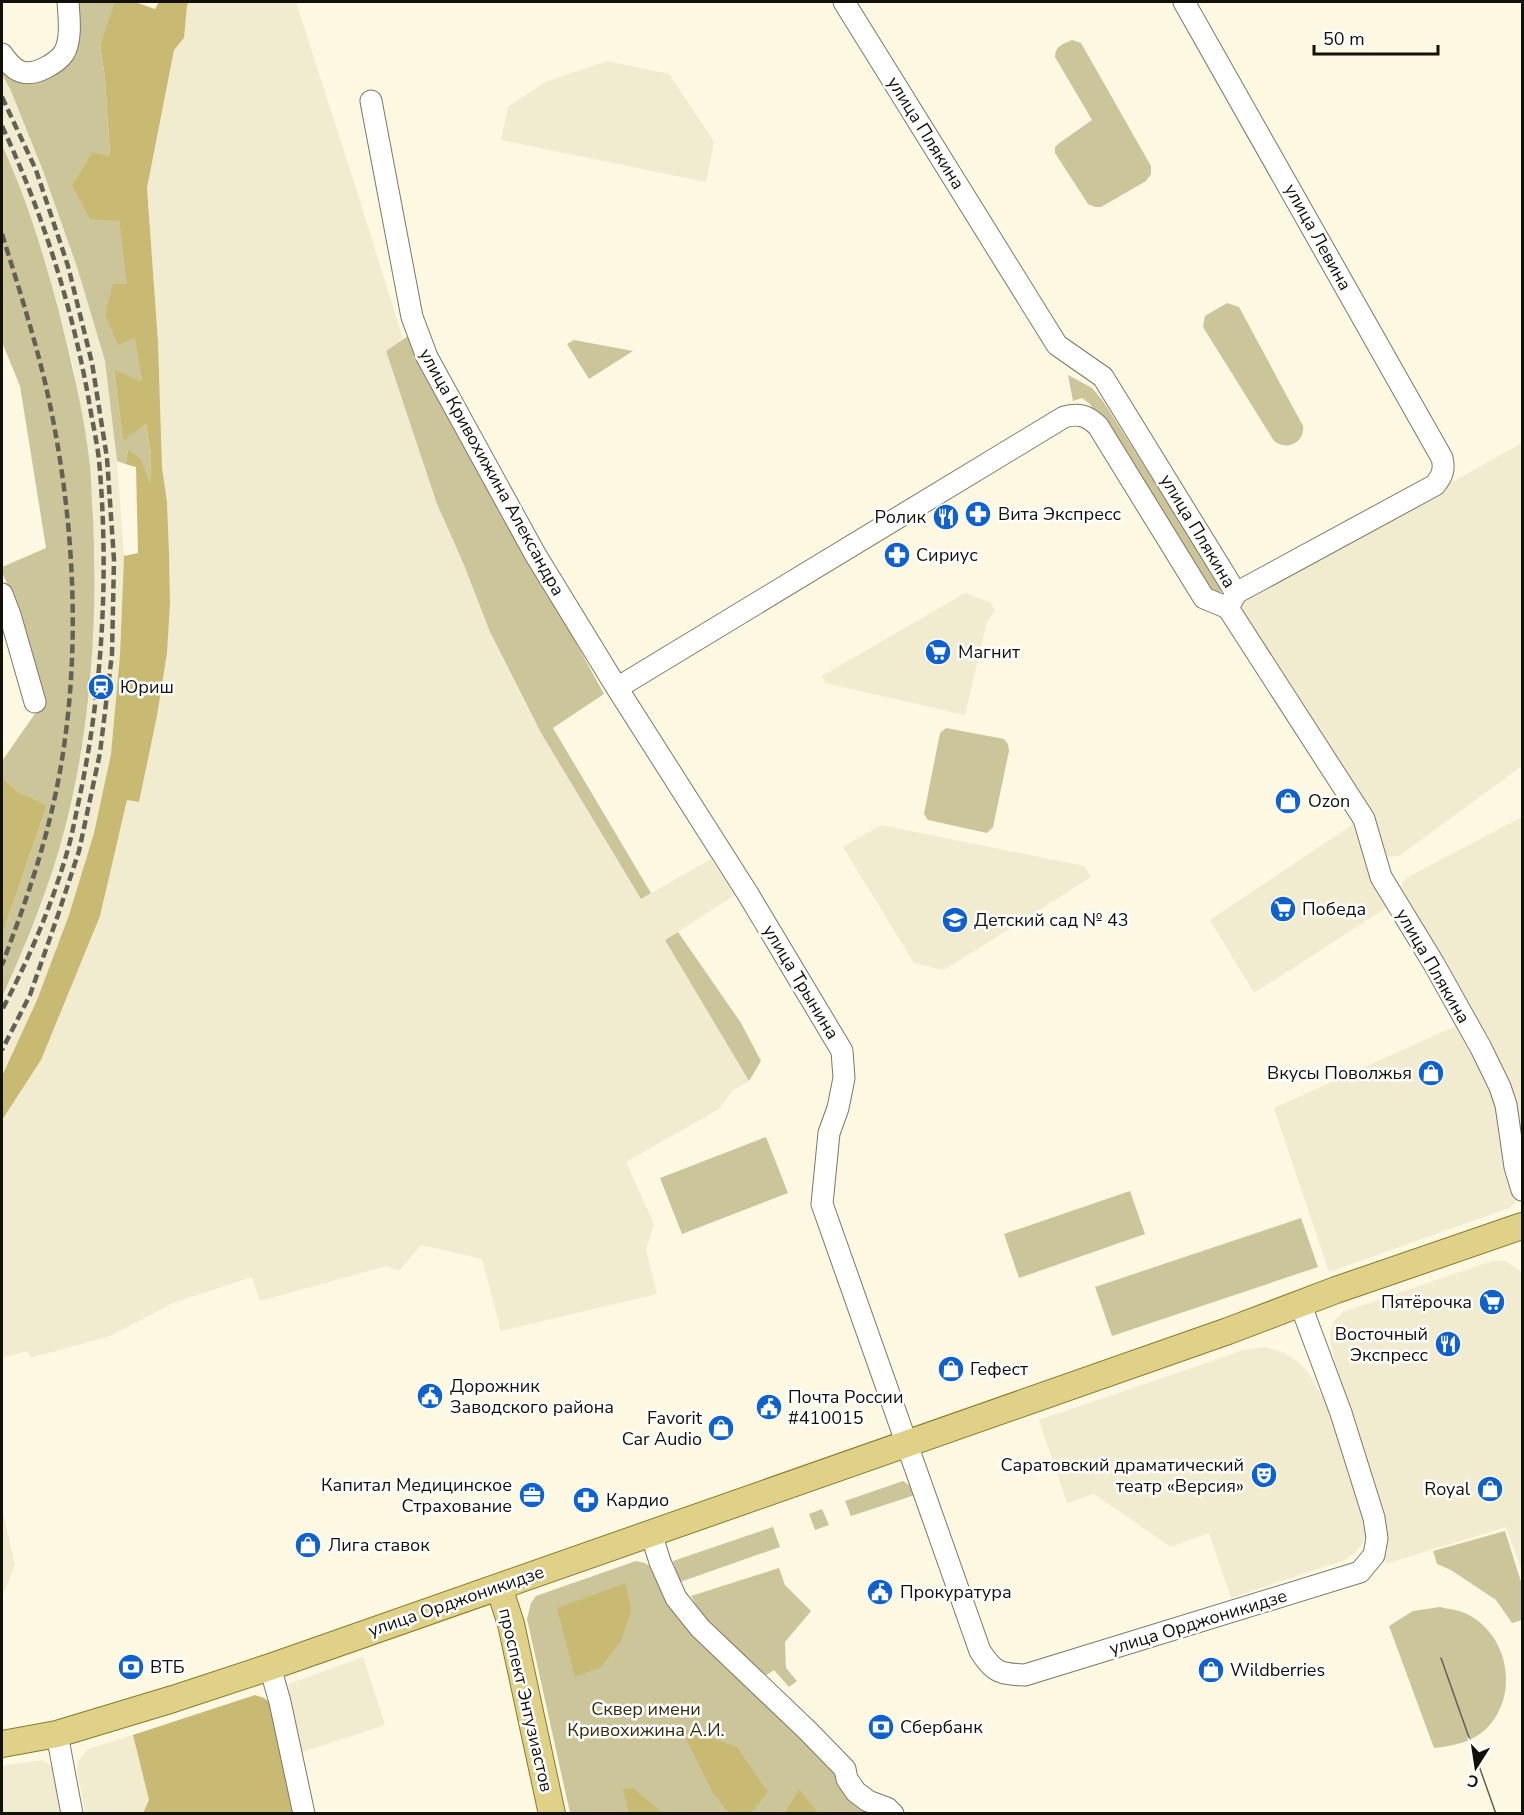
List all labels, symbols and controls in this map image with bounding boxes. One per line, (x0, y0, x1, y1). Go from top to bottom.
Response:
scale bar (1314, 18, 1438, 56)
text: 50 m (1323, 27, 1365, 51)
street label: улица Плякина (882, 72, 970, 194)
street label: улица Левина (1279, 179, 1357, 295)
street label: улица Кривохижина Александра (414, 344, 570, 600)
street label: улица Плякина (1155, 470, 1241, 592)
pharmacy icon: Вита Экспресс (963, 499, 993, 529)
restaurant icon: Ролик (931, 502, 961, 532)
place label: Вита Экспресс (998, 502, 1122, 526)
place label: Ролик (875, 505, 927, 529)
pharmacy icon: Сириус (882, 540, 912, 570)
place label: Сириус (916, 543, 978, 567)
supermarket icon: Магнит (923, 637, 953, 667)
place label: Магнит (958, 640, 1020, 664)
station icon: Юриш (86, 672, 116, 702)
place label: Юриш (120, 675, 174, 699)
shop icon: Ozon (1273, 786, 1303, 816)
place label: Ozon (1308, 789, 1350, 813)
supermarket icon: Победа (1268, 894, 1298, 924)
place label: Победа (1302, 897, 1366, 921)
street label: улица Плякина (1390, 904, 1476, 1028)
school or university icon: Детский сад № 43 (940, 905, 970, 935)
place label: Детский сад № 43 (974, 908, 1129, 932)
street label: улица Трынина (757, 920, 845, 1044)
shop icon: Вкусы Поволжья (1416, 1058, 1446, 1088)
place label: Вкусы Поволжья (1267, 1061, 1412, 1085)
supermarket icon: Пятёрочка (1477, 1287, 1507, 1317)
place label: Пятёрочка (1381, 1290, 1472, 1314)
place label: Восточный Экспресс (1335, 1322, 1428, 1367)
restaurant icon: Восточный Экспресс (1433, 1329, 1463, 1359)
shop icon: Гефест (936, 1354, 966, 1384)
place label: Гефест (970, 1357, 1028, 1381)
place label: Дорожник Заводского района (450, 1374, 614, 1419)
public building icon: Дорожник Заводского района (415, 1381, 445, 1411)
place label: Почта России #410015 (788, 1385, 903, 1430)
public building icon: Почта России #410015 (754, 1392, 784, 1422)
place label: Favorit Car Audio (622, 1406, 703, 1451)
shop icon: Favorit Car Audio (706, 1413, 736, 1443)
place label: Саратовский драматический театр «Версия» (1001, 1453, 1244, 1498)
theatre icon: Саратовский драматический театр «Версия» (1249, 1460, 1279, 1490)
place label: Капитал Медицинское Страхование (321, 1473, 512, 1518)
shop icon: Royal (1475, 1474, 1505, 1504)
place label: Royal (1424, 1477, 1471, 1501)
office icon: Капитал Медицинское Страхование (517, 1480, 547, 1510)
pharmacy icon: Кардио (571, 1485, 601, 1515)
place label: Кардио (606, 1488, 669, 1512)
shop icon: Лига ставок (293, 1530, 323, 1560)
place label: Лига ставок (328, 1533, 430, 1557)
street label: улица Орджоникидзе (365, 1560, 547, 1642)
public building icon: Прокуратура (865, 1577, 895, 1607)
place label: Прокуратура (900, 1580, 1012, 1604)
street label: улица Орджоникидзе (1106, 1584, 1290, 1660)
street label: проспект Энтузиастов (493, 1606, 559, 1794)
bank icon: ВТБ (116, 1652, 146, 1682)
place label: ВТБ (150, 1655, 185, 1679)
shop icon: Wildberries (1196, 1655, 1226, 1685)
place label: Wildberries (1230, 1658, 1325, 1682)
park label: Сквер имени Кривохижина А.И. (567, 1697, 725, 1742)
bank icon: Сбербанк (866, 1712, 896, 1742)
place label: Сбербанк (900, 1715, 983, 1739)
north arrow (1446, 1737, 1506, 1797)
text: С (1465, 1769, 1481, 1793)

